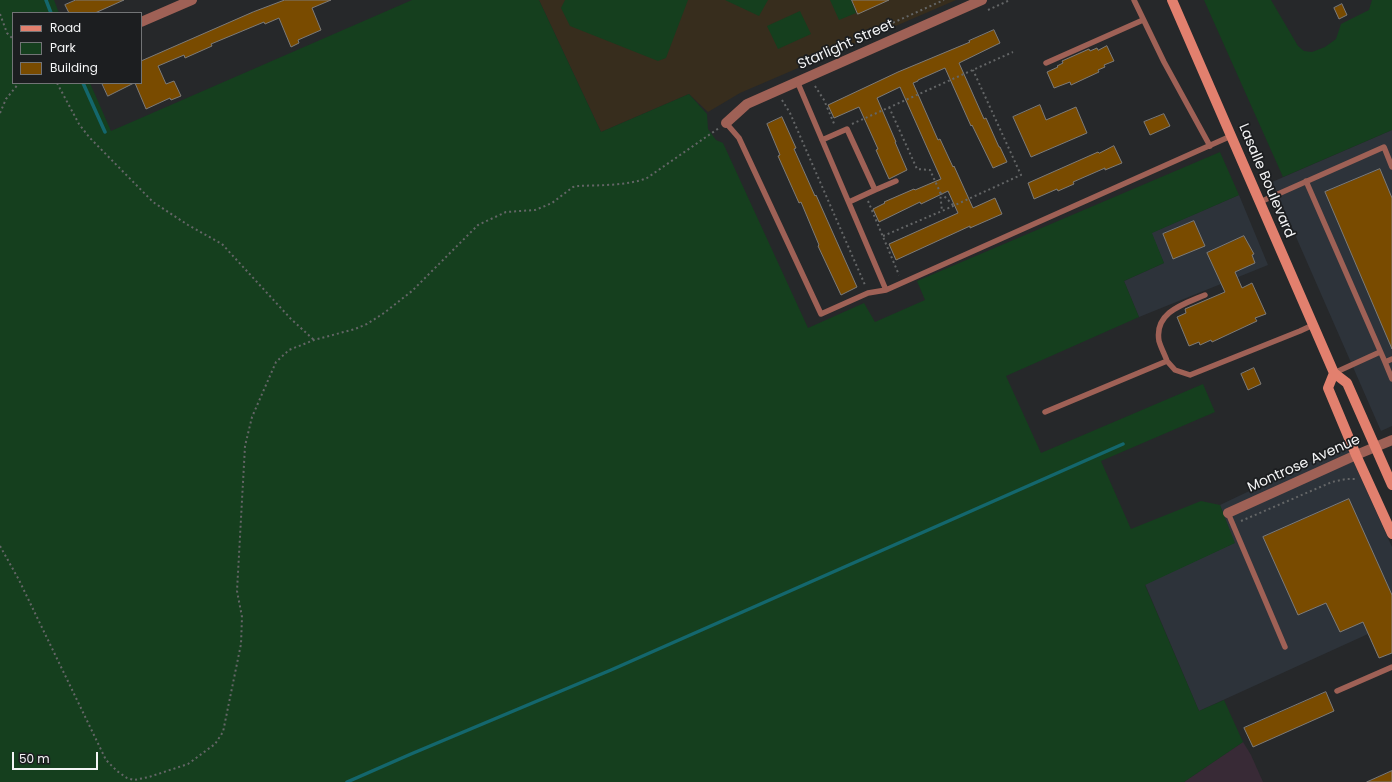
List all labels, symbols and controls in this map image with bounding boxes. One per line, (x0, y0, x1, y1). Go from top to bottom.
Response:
legend (12, 12, 142, 84)
street label: Starlight Street (795, 16, 897, 74)
text: Road (50, 19, 81, 36)
text: Park (50, 39, 76, 56)
text: Building (50, 59, 98, 76)
street label: Lasalle Boulevard (1234, 121, 1298, 241)
street label: Montrose Avenue (1245, 432, 1363, 496)
scale bar (14, 744, 100, 770)
text: 50 m (19, 750, 50, 767)

